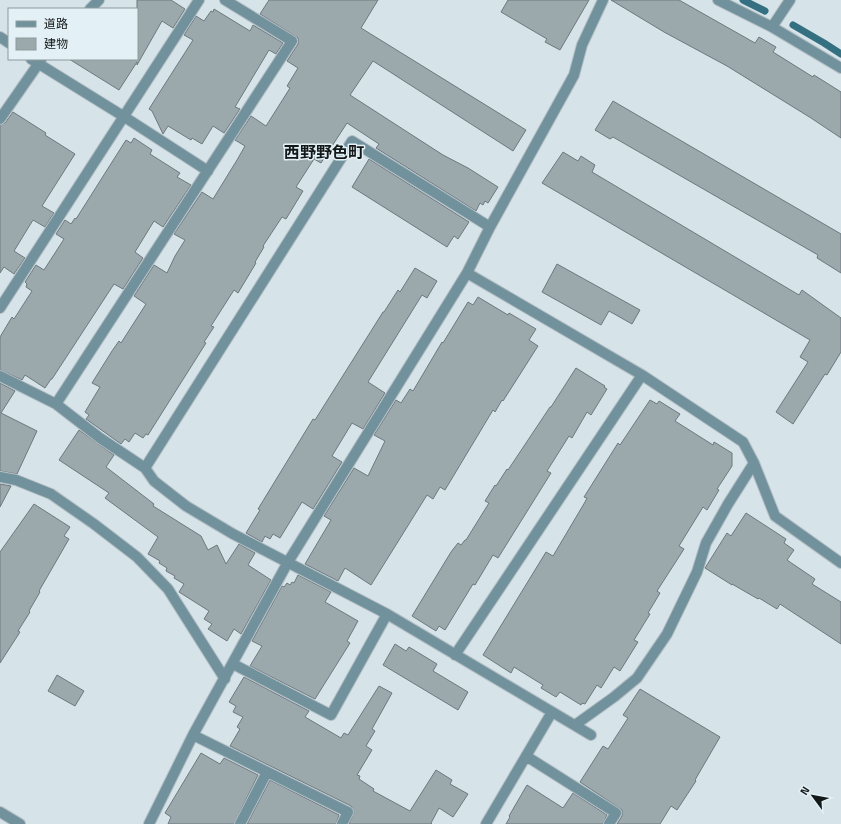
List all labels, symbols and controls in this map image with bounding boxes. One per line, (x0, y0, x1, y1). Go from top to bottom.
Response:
legend (8, 8, 138, 60)
text: 道路 (44, 14, 68, 33)
text: 建物 (44, 34, 68, 53)
district label: 西野野色町 (284, 140, 364, 164)
north arrow (793, 776, 833, 816)
text: N (796, 783, 813, 798)

